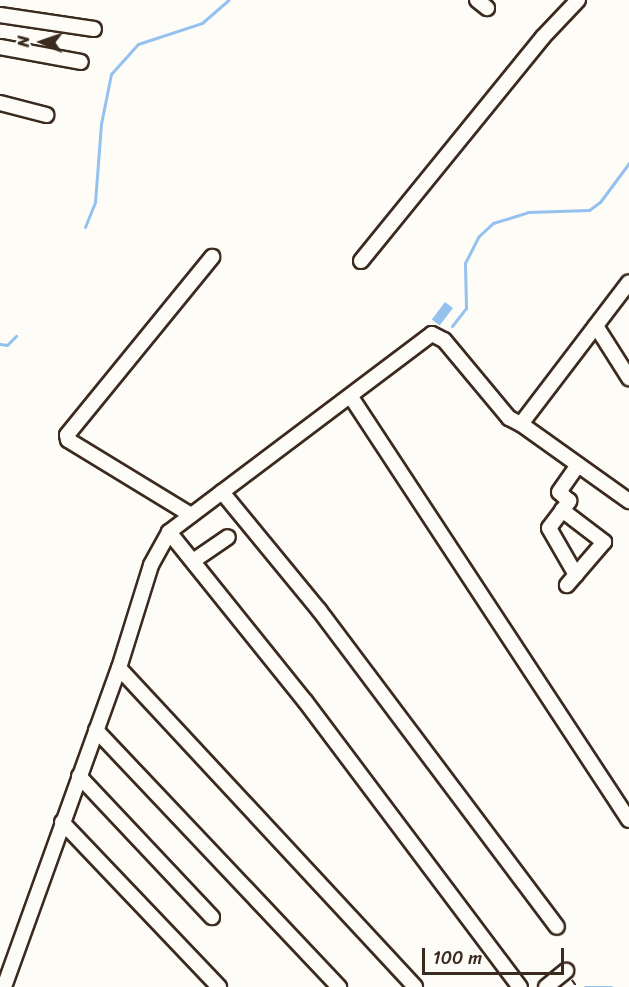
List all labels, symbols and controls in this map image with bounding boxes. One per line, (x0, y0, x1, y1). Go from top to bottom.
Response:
north arrow (12, 12, 72, 72)
text: N (9, 35, 38, 47)
scale bar (425, 936, 568, 974)
text: 100 m (433, 942, 482, 974)

